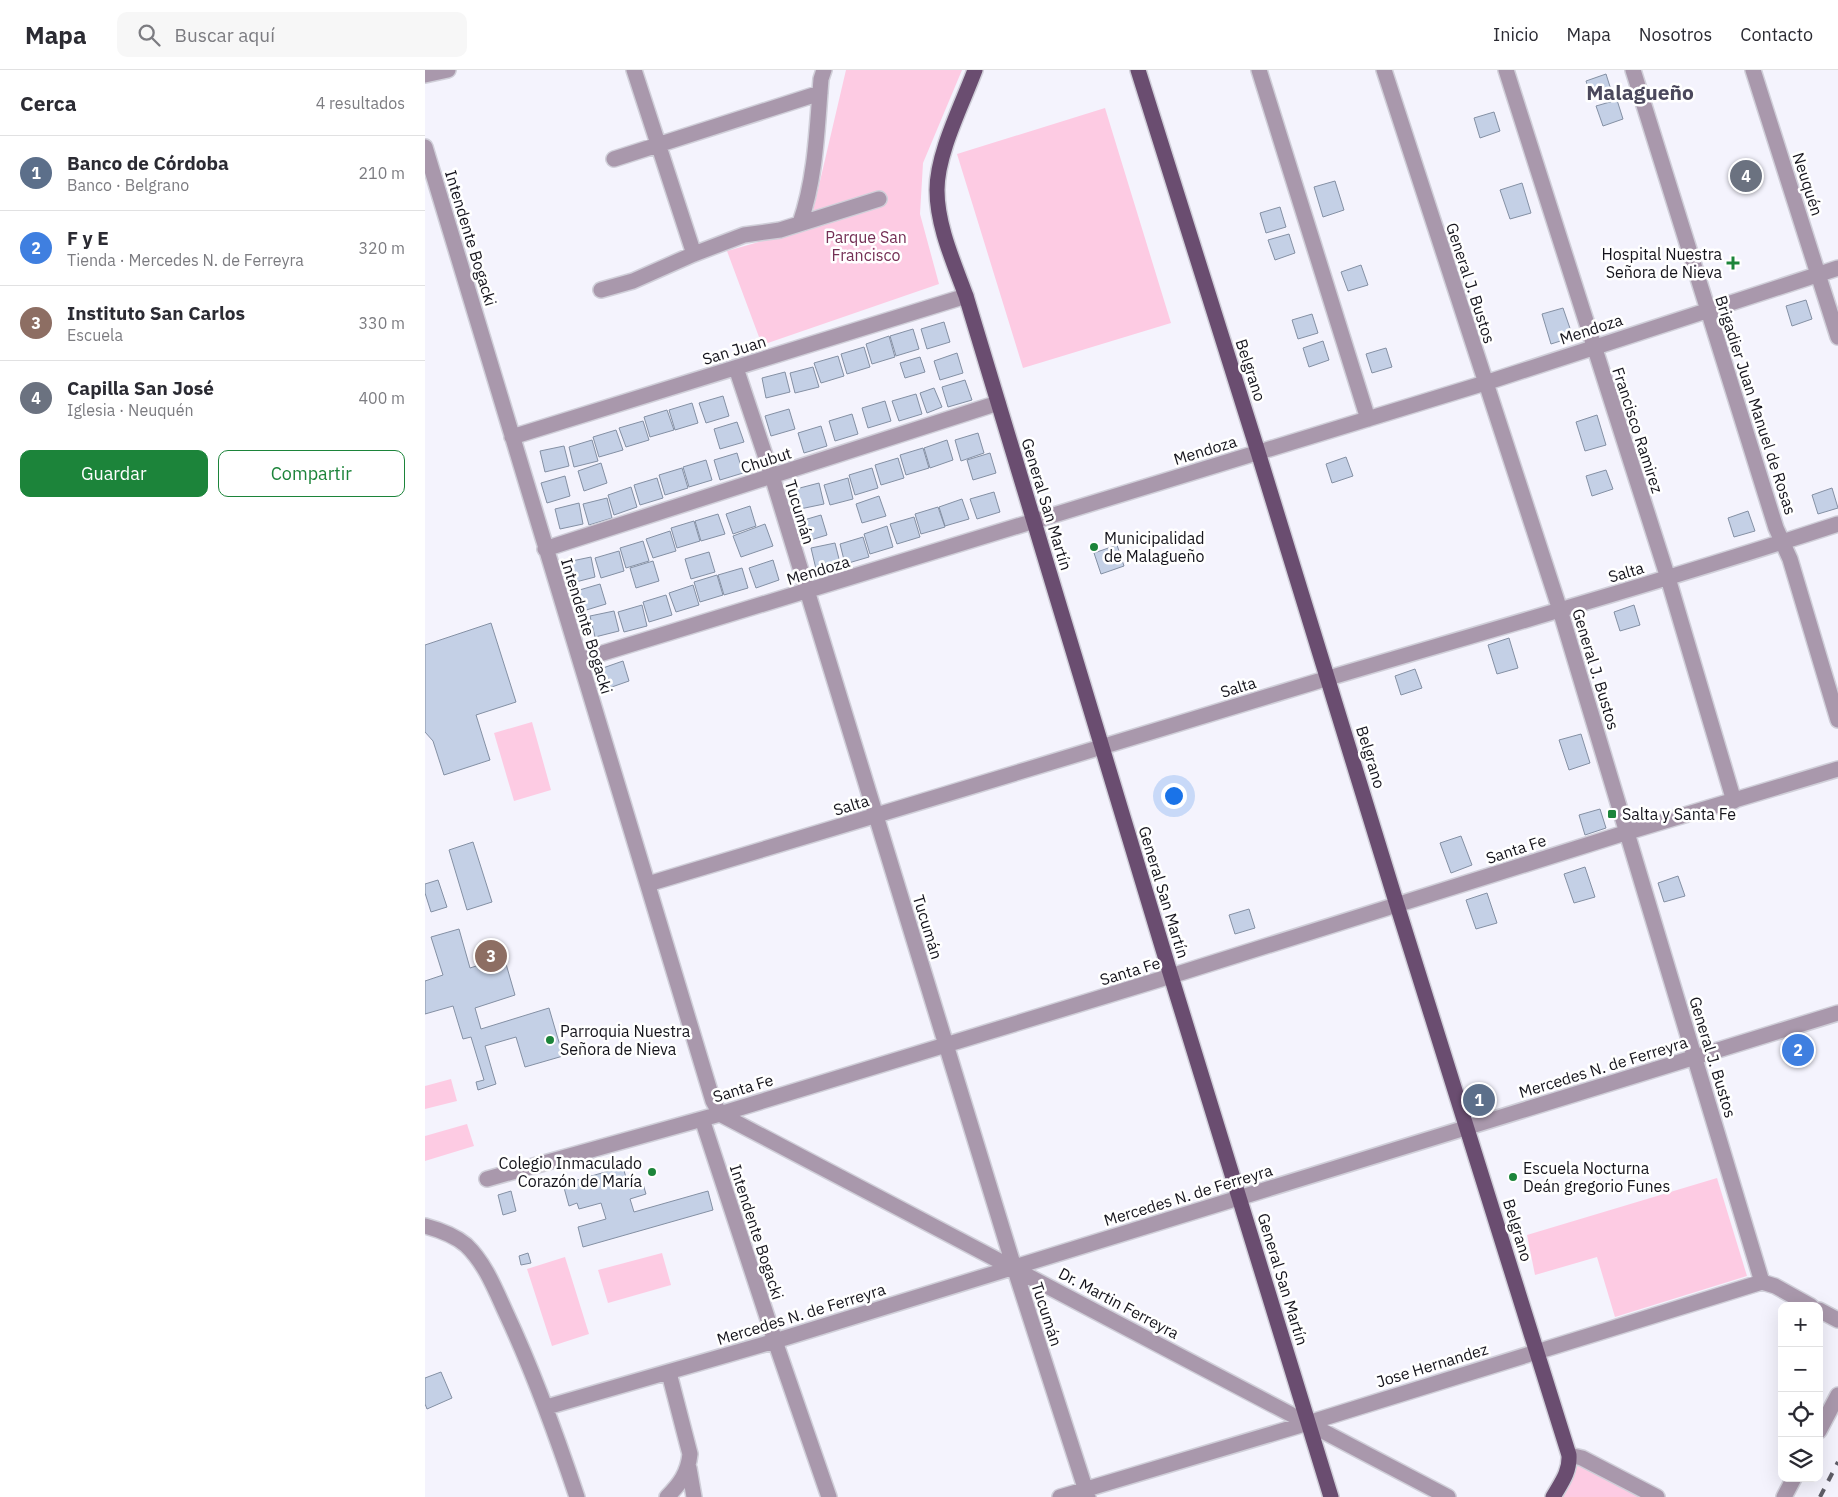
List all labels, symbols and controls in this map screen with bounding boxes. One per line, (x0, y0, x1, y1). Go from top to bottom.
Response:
search box (117, 12, 467, 57)
text: Mapa (25, 19, 87, 51)
icon: search (135, 21, 163, 49)
text: Buscar aquí (175, 23, 275, 47)
text: Inicio (1493, 23, 1539, 46)
text: Mapa (1567, 23, 1611, 46)
text: Nosotros (1639, 23, 1712, 46)
text: Contacto (1740, 23, 1813, 46)
district label: Malagueño (1586, 78, 1694, 106)
text: Cerca (20, 89, 77, 117)
text: 4 resultados (316, 93, 405, 113)
street label: Neuquén (1788, 150, 1828, 218)
text: Banco de Córdoba (67, 151, 229, 175)
pin: 4 (1730, 157, 1762, 195)
text: 1 (31, 163, 41, 183)
text: 210 m (358, 163, 405, 183)
street label: Intendente Bogacki (441, 168, 501, 308)
text: Banco · Belgrano (67, 175, 189, 195)
street label: General J. Bustos (1442, 220, 1500, 346)
text: F y E (67, 226, 109, 250)
park label: Parque San Francisco (825, 227, 907, 265)
text: 2 (31, 238, 41, 258)
text: 320 m (358, 238, 405, 258)
place label: Hospital Nuestra Señora de Nieva (1602, 244, 1722, 282)
text: Tienda · Mercedes N. de Ferreyra (67, 250, 304, 270)
marker: Hospital Nuestra Señora de Nieva (1726, 256, 1740, 270)
street label: Brigadier Juan Manuel de Rosas (1711, 293, 1801, 517)
text: Instituto San Carlos (67, 301, 245, 325)
street label: Mendoza (1557, 309, 1625, 349)
text: 3 (31, 313, 41, 333)
text: 330 m (358, 313, 405, 333)
text: Escuela (67, 325, 123, 345)
street label: San Juan (700, 331, 768, 369)
street label: Belgrano (1232, 336, 1270, 404)
street label: Francisco Ramirez (1608, 365, 1668, 495)
text: Capilla San José (67, 376, 214, 400)
text: 4 (31, 388, 41, 408)
text: 400 m (358, 388, 405, 408)
text: Iglesia · Neuquén (67, 400, 194, 420)
street label: Mendoza (1171, 431, 1239, 469)
street label: General San Martín (1017, 436, 1077, 572)
street label: Chubut (738, 442, 794, 478)
button: Guardar (20, 450, 208, 497)
button: Compartir (218, 450, 405, 497)
street label: Tucumán (781, 477, 819, 547)
place label: Municipalidad de Malagueño (1104, 528, 1205, 566)
marker: Municipalidad de Malagueño (1088, 541, 1100, 553)
street label: Mendoza (784, 551, 852, 589)
street label: Intendente Bogacki (557, 556, 617, 696)
street label: Salta (1606, 557, 1647, 587)
street label: General J. Bustos (1568, 606, 1624, 732)
street label: Salta (1218, 672, 1259, 702)
street label: Belgrano (1352, 723, 1390, 791)
your location (1161, 783, 1187, 809)
street label: Salta (831, 790, 872, 820)
place label: Salta y Santa Fe (1622, 804, 1736, 824)
marker: Salta y Santa Fe (1606, 808, 1618, 820)
street label: General San Martín (1134, 824, 1194, 960)
street label: Santa Fe (1483, 830, 1549, 868)
street label: Tucumán (909, 892, 947, 962)
pin: 3 (475, 937, 507, 975)
street label: Santa Fe (1097, 952, 1163, 990)
street label: General J. Bustos (1685, 994, 1741, 1120)
place label: Parroquia Nuestra Señora de Nieva (560, 1021, 691, 1059)
pin: 2 (1782, 1031, 1814, 1069)
street label: Mercedes N. de Ferreyra (1516, 1032, 1690, 1102)
marker: Parroquia Nuestra Señora de Nieva (544, 1034, 556, 1046)
street label: Santa Fe (710, 1069, 776, 1107)
pin: 1 (1463, 1081, 1495, 1119)
place label: Colegio Inmaculado Corazón de María (499, 1153, 642, 1191)
place label: Escuela Nocturna Deán gregorio Funes (1523, 1158, 1670, 1196)
street label: Mercedes N. de Ferreyra (1101, 1160, 1275, 1230)
street label: Intendente Bogacki (726, 1162, 788, 1302)
marker: Colegio Inmaculado Corazón de María (646, 1166, 658, 1178)
marker: Escuela Nocturna Deán gregorio Funes (1507, 1171, 1519, 1183)
street label: Belgrano (1499, 1196, 1537, 1264)
street label: General San Martín (1253, 1211, 1313, 1347)
street label: Dr. Martin Ferreyra (1055, 1263, 1183, 1343)
street label: Mercedes N. de Ferreyra (714, 1279, 888, 1349)
street label: Tucumán (1027, 1279, 1067, 1349)
map controls (1778, 1302, 1823, 1482)
button: + (1778, 1302, 1823, 1347)
street label: Jose Hernandez (1374, 1339, 1490, 1391)
button: − (1778, 1347, 1823, 1392)
button: locate (1778, 1392, 1823, 1437)
button: layers (1778, 1437, 1823, 1482)

